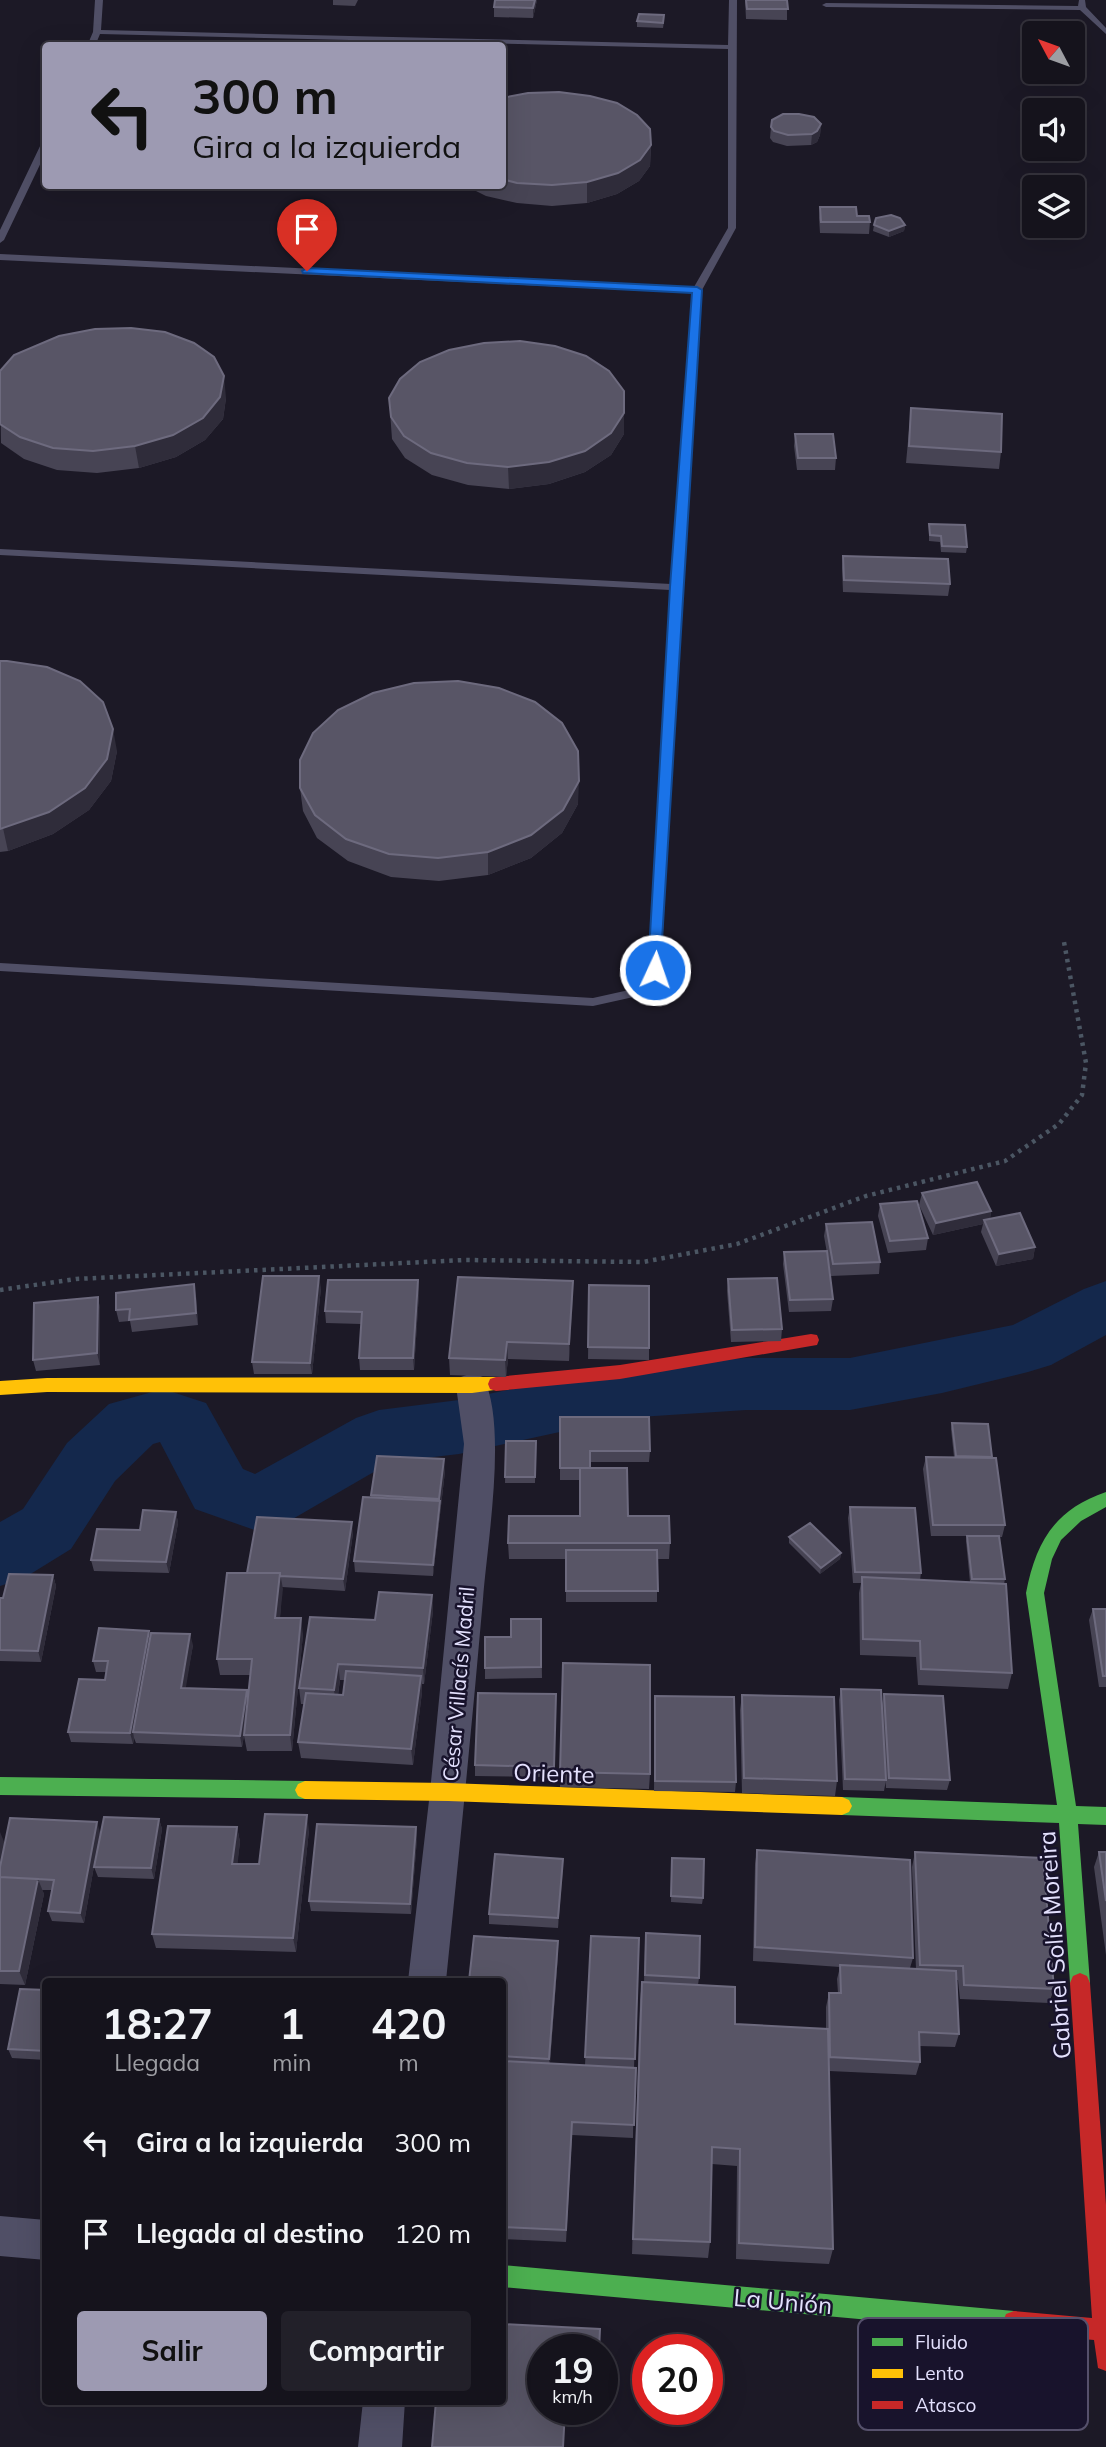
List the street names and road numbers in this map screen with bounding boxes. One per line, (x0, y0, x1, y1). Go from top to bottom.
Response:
street label: César Villacís Madril (437, 1585, 479, 1783)
street label: Oriente (513, 1757, 595, 1789)
street label: Gabriel Solís Moreira (1031, 1830, 1077, 2060)
street label: La Unión (732, 2282, 834, 2320)

